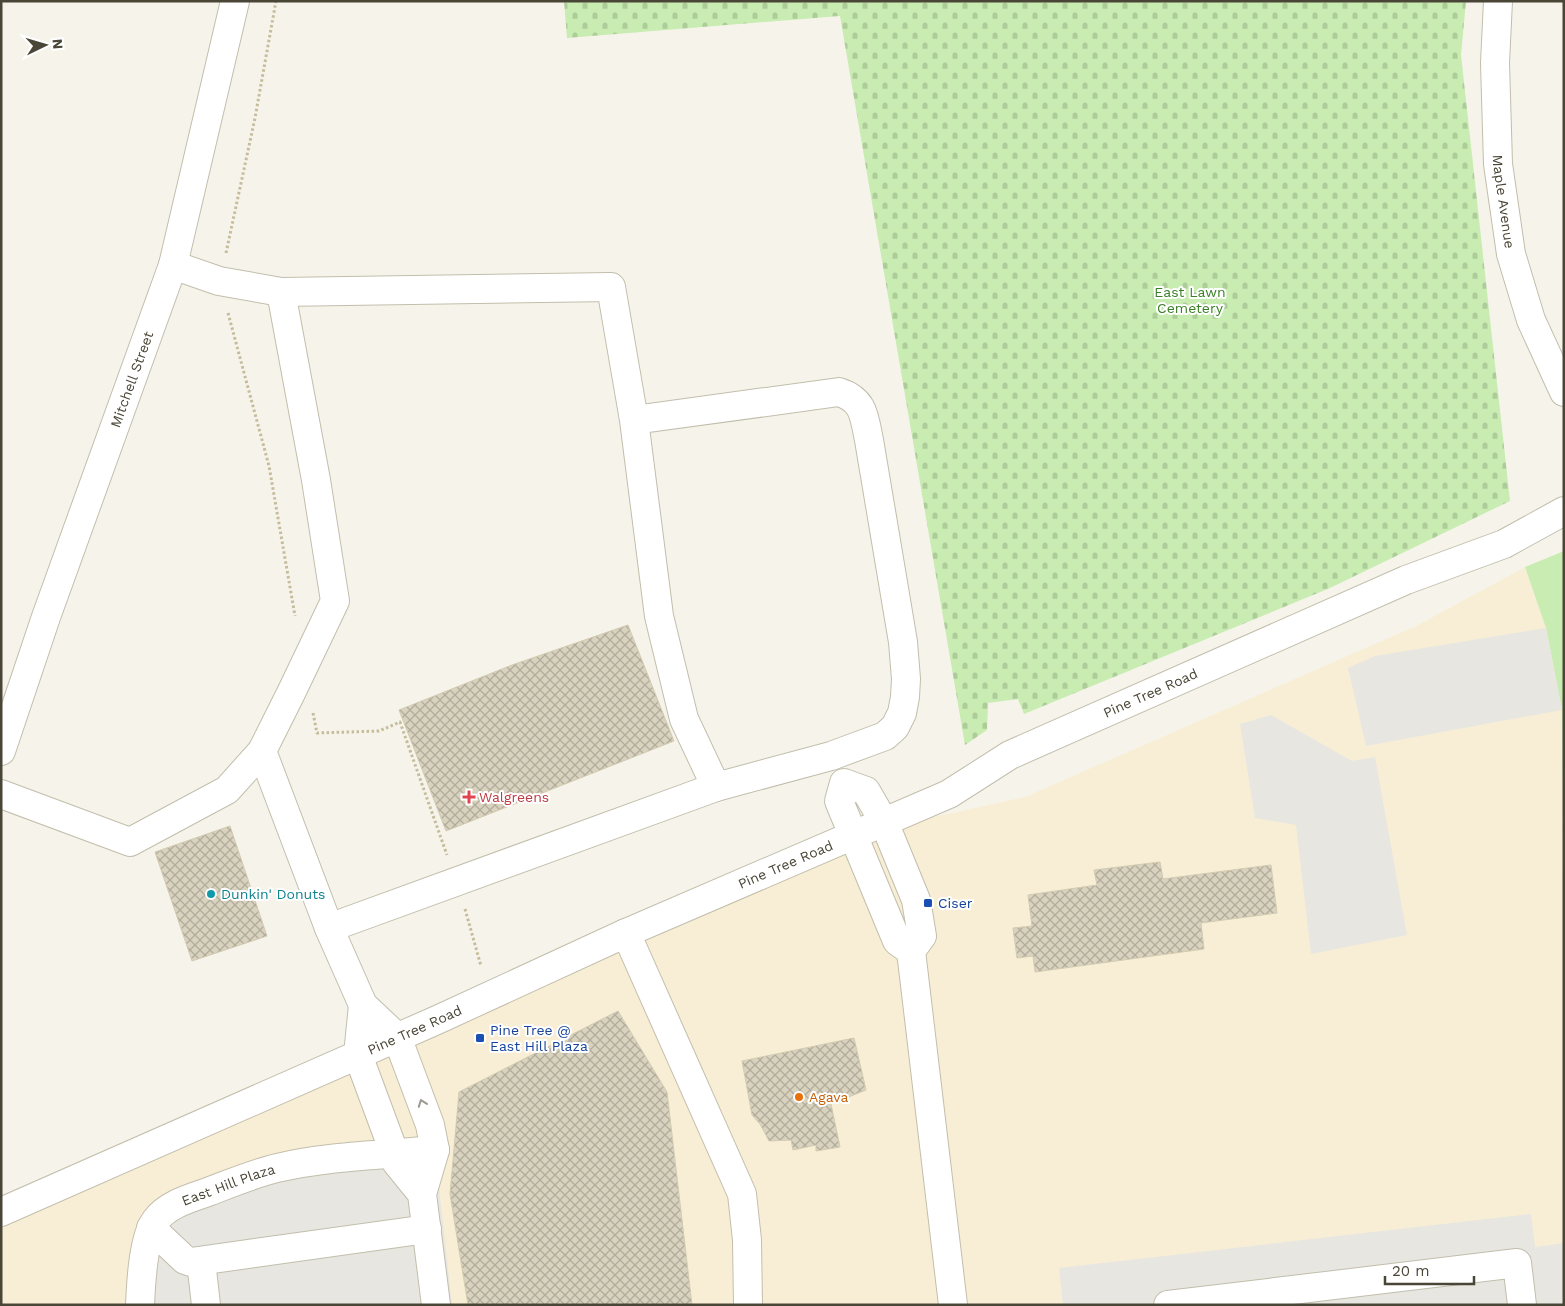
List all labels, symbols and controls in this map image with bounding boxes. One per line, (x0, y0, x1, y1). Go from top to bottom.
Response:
north arrow (20, 20, 70, 70)
text: N (50, 38, 66, 50)
street label: Maple Avenue (1490, 154, 1518, 250)
park label: East Lawn Cemetery (1154, 284, 1226, 316)
street label: Mitchell Street (107, 329, 156, 430)
street label: Pine Tree Road (1101, 665, 1200, 721)
place label: Walgreens (479, 789, 549, 805)
marker: Walgreens (463, 791, 475, 803)
street label: Pine Tree Road (736, 837, 835, 892)
place label: Dunkin' Donuts (221, 886, 325, 902)
marker: Dunkin' Donuts (205, 888, 217, 900)
place label: Ciser (938, 895, 973, 911)
marker: Ciser (922, 897, 934, 909)
street label: Pine Tree Road (365, 1002, 464, 1058)
place label: Pine Tree @ East Hill Plaza (490, 1022, 588, 1054)
marker: Pine Tree @ East Hill Plaza (474, 1032, 486, 1044)
place label: Agava (809, 1089, 848, 1105)
marker: Agava (793, 1091, 805, 1103)
one-way arrow (418, 1099, 428, 1108)
street label: East Hill Plaza (179, 1161, 277, 1209)
scale bar (1385, 1254, 1474, 1286)
text: 20 m (1392, 1262, 1430, 1280)

